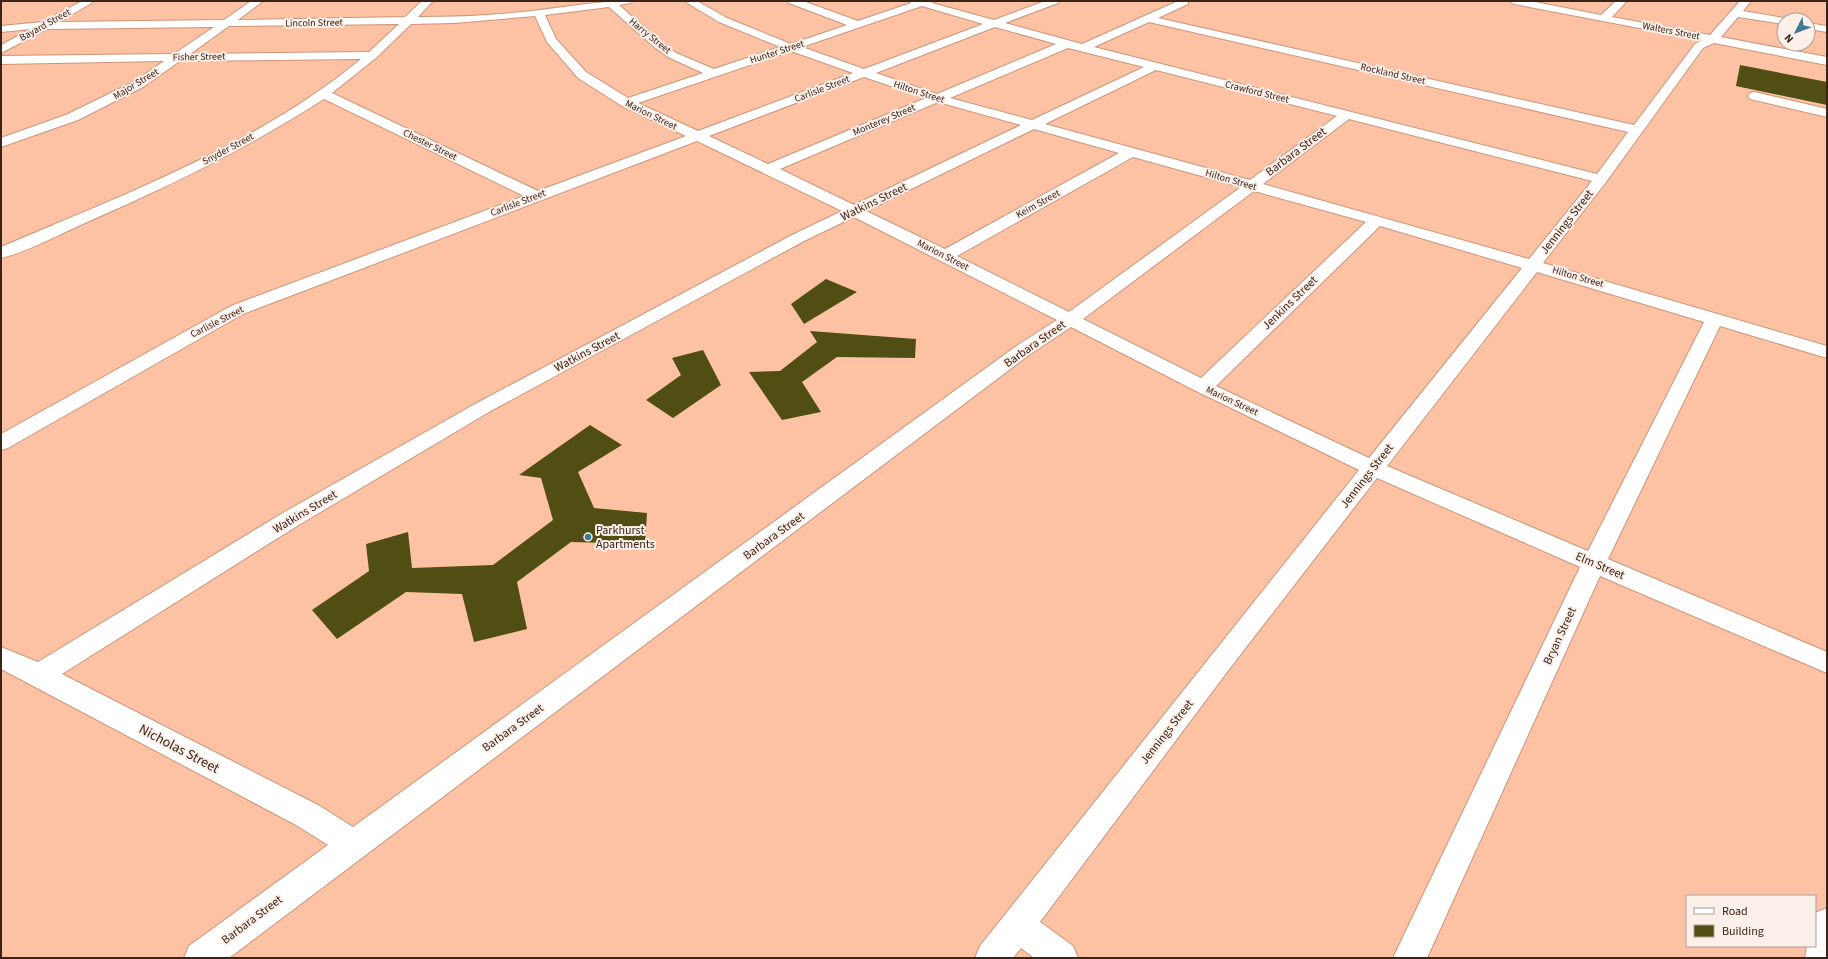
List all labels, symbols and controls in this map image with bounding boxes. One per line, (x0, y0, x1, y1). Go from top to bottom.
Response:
street label: Bayard Street (17, 5, 74, 45)
north arrow (1776, 12, 1816, 52)
street label: Lincoln Street (285, 15, 344, 31)
street label: Harry Street (626, 15, 674, 58)
street label: Walters Street (1641, 19, 1701, 44)
text: N (1781, 31, 1797, 46)
street label: Hunter Street (748, 36, 806, 67)
street label: Fisher Street (173, 50, 226, 64)
street label: Rockland Street (1359, 60, 1427, 88)
street label: Major Street (111, 65, 162, 103)
street label: Carlisle Street (792, 72, 852, 106)
street label: Hilton Street (892, 77, 947, 107)
street label: Crawford Street (1224, 77, 1291, 107)
street label: Marion Street (623, 96, 680, 134)
street label: Monterey Street (851, 100, 918, 139)
street label: Barbara Street (1262, 123, 1330, 181)
street label: Chester Street (400, 126, 460, 164)
street label: Snyder Street (200, 129, 257, 168)
street label: Hilton Street (1204, 166, 1259, 194)
street label: Watkins Street (838, 179, 910, 225)
street label: Carlisle Street (488, 186, 548, 220)
street label: Keim Street (1013, 186, 1063, 222)
street label: Jennings Street (1536, 186, 1598, 258)
street label: Marion Street (915, 236, 972, 274)
street label: Hilton Street (1551, 263, 1606, 291)
street label: Jenkins Street (1258, 272, 1322, 334)
street label: Carlisle Street (188, 302, 247, 341)
street label: Barbara Street (1001, 316, 1069, 372)
street label: Watkins Street (551, 328, 623, 376)
street label: Marion Street (1204, 383, 1261, 419)
street label: Jennings Street (1336, 440, 1398, 512)
street label: Watkins Street (270, 486, 340, 538)
street label: Barbara Street (740, 508, 808, 564)
place label: Parkhurst Apartments (596, 522, 655, 553)
marker: Parkhurst Apartments (583, 532, 593, 542)
street label: Elm Street (1573, 548, 1627, 584)
street label: Bryan Street (1539, 604, 1581, 668)
street label: Jennings Street (1136, 696, 1198, 768)
street label: Barbara Street (479, 700, 547, 756)
street label: Nicholas Street (135, 719, 223, 779)
street label: Barbara Street (218, 891, 286, 949)
legend (1686, 895, 1816, 947)
text: Road (1722, 903, 1748, 920)
text: Building (1722, 923, 1764, 940)

